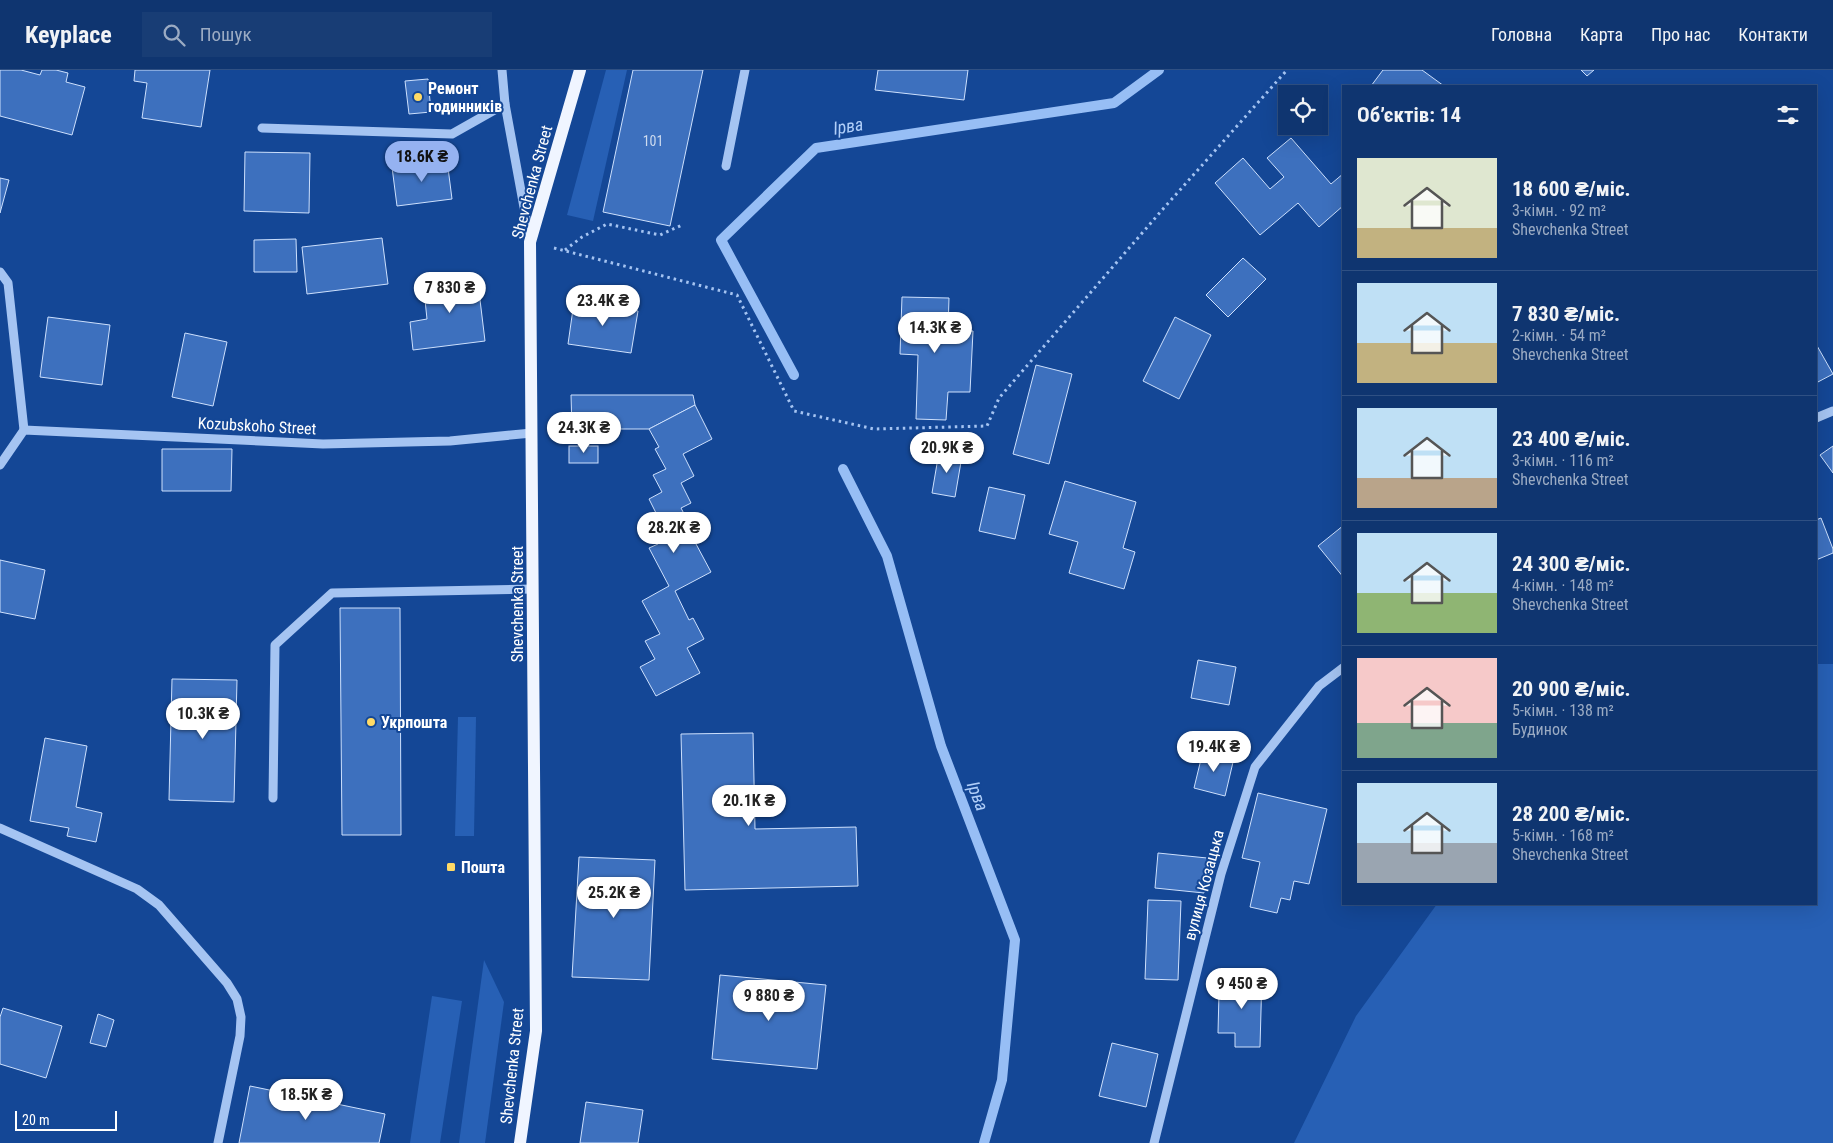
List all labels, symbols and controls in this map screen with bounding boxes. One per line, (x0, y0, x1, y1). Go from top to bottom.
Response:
search box (142, 12, 492, 57)
text: Keyplace (25, 21, 112, 49)
icon: search (160, 21, 188, 49)
text: Пошук (200, 23, 252, 46)
text: Головна (1491, 24, 1552, 45)
text: Карта (1580, 24, 1623, 45)
text: Про нас (1651, 24, 1710, 45)
text: Контакти (1738, 24, 1808, 45)
place label: Ремонт годинників (428, 79, 502, 116)
map controls (1278, 85, 1328, 135)
button: locate (1278, 85, 1328, 135)
marker: Ремонт годинників (412, 91, 424, 103)
icon: filters (1774, 101, 1802, 129)
text: Об’єктів: 14 (1357, 103, 1461, 127)
water label: Ірва (831, 113, 865, 139)
street label: Shevchenka Street (508, 123, 556, 241)
house number: 101 (643, 133, 663, 149)
pin: 18.6K ₴ (376, 140, 468, 183)
text: 18.6K ₴ (396, 147, 448, 166)
text: 18 600 ₴/міс. (1512, 177, 1631, 201)
icon: home (1397, 178, 1457, 238)
text: 3-кімн. · 92 m² (1512, 201, 1606, 220)
text: Shevchenka Street (1512, 220, 1629, 239)
pin: 7 830 ₴ (404, 272, 496, 314)
text: 7 830 ₴ (425, 278, 475, 297)
pin: 23.4K ₴ (557, 284, 649, 327)
text: 23.4K ₴ (577, 291, 629, 310)
text: 7 830 ₴/міс. (1512, 302, 1620, 326)
icon: home (1397, 303, 1457, 363)
pin: 14.3K ₴ (889, 312, 981, 354)
text: 14.3K ₴ (909, 318, 961, 337)
text: 2-кімн. · 54 m² (1512, 326, 1606, 345)
text: Shevchenka Street (1512, 345, 1629, 364)
pin: 24.3K ₴ (538, 412, 630, 454)
street label: Kozubskoho Street (197, 413, 317, 439)
text: 24.3K ₴ (558, 418, 610, 437)
text: 23 400 ₴/міс. (1512, 427, 1631, 451)
icon: home (1397, 428, 1457, 488)
pin: 20.9K ₴ (901, 432, 993, 474)
text: 20.9K ₴ (921, 438, 973, 457)
text: 3-кімн. · 116 m² (1512, 451, 1614, 470)
text: Shevchenka Street (1512, 470, 1629, 489)
pin: 28.2K ₴ (628, 512, 720, 554)
text: 28.2K ₴ (648, 518, 700, 537)
street label: Shevchenka Street (508, 545, 527, 662)
text: 24 300 ₴/міс. (1512, 552, 1631, 576)
icon: home (1397, 553, 1457, 613)
text: 4-кімн. · 148 m² (1512, 576, 1614, 595)
text: Shevchenka Street (1512, 595, 1629, 614)
text: 20 900 ₴/міс. (1512, 677, 1631, 701)
icon: home (1397, 678, 1457, 738)
pin: 10.3K ₴ (157, 698, 249, 740)
text: 5-кімн. · 138 m² (1512, 701, 1614, 720)
text: 10.3K ₴ (177, 704, 229, 723)
place label: Укрпошта (381, 713, 448, 732)
marker: Укрпошта (365, 716, 377, 728)
text: Будинок (1512, 720, 1568, 739)
pin: 19.4K ₴ (1168, 730, 1260, 773)
text: 19.4K ₴ (1188, 737, 1240, 756)
water label: Ірва (963, 778, 993, 814)
pin: 20.1K ₴ (703, 784, 795, 827)
text: 20.1K ₴ (723, 791, 775, 810)
text: 28 200 ₴/міс. (1512, 802, 1631, 826)
icon: home (1397, 803, 1457, 863)
text: 5-кімн. · 168 m² (1512, 826, 1614, 845)
street label: вулиця Козацька (1180, 828, 1228, 942)
text: Shevchenka Street (1512, 845, 1629, 864)
place label: Пошта (461, 858, 505, 877)
marker: Пошта (445, 861, 457, 873)
pin: 25.2K ₴ (568, 876, 660, 919)
text: 25.2K ₴ (588, 883, 640, 902)
pin: 9 450 ₴ (1196, 968, 1288, 1010)
text: 9 450 ₴ (1217, 974, 1267, 993)
pin: 9 880 ₴ (723, 980, 815, 1022)
text: 9 880 ₴ (744, 986, 794, 1005)
street label: Shevchenka Street (496, 1007, 528, 1125)
pin: 18.5K ₴ (260, 1078, 352, 1121)
text: 18.5K ₴ (280, 1085, 332, 1104)
scale bar (15, 1108, 118, 1131)
text: 20 m (22, 1112, 50, 1128)

